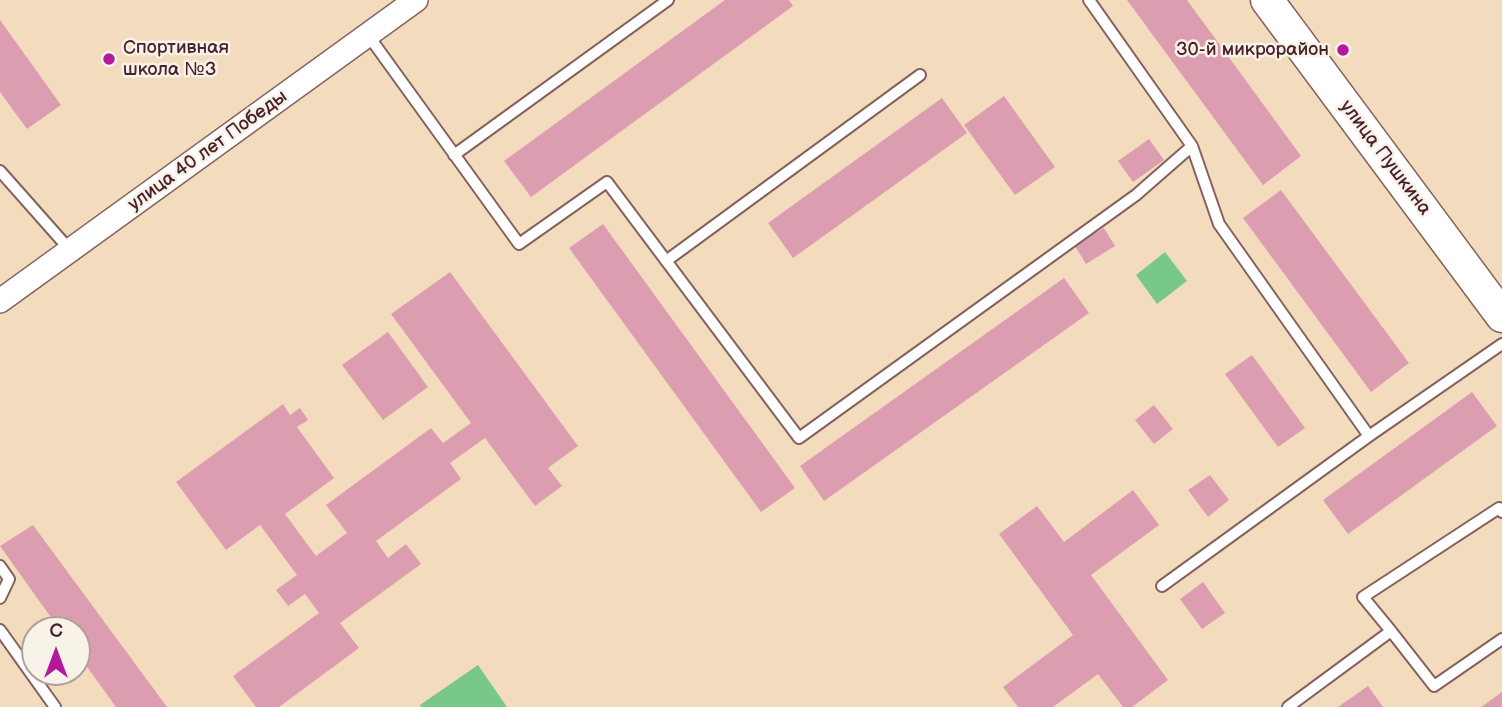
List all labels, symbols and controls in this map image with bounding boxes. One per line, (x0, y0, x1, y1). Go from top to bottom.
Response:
place label: Спортивная школа №3 (123, 37, 229, 81)
place label: 30-й микрорайон (1176, 39, 1329, 61)
marker: 30-й микрорайон (1335, 42, 1351, 58)
marker: Спортивная школа №3 (101, 51, 117, 67)
street label: улица 40 лет Победы (124, 86, 292, 216)
street label: улица Пушкина (1334, 96, 1436, 220)
north arrow (21, 616, 91, 686)
text: С (49, 620, 63, 643)

